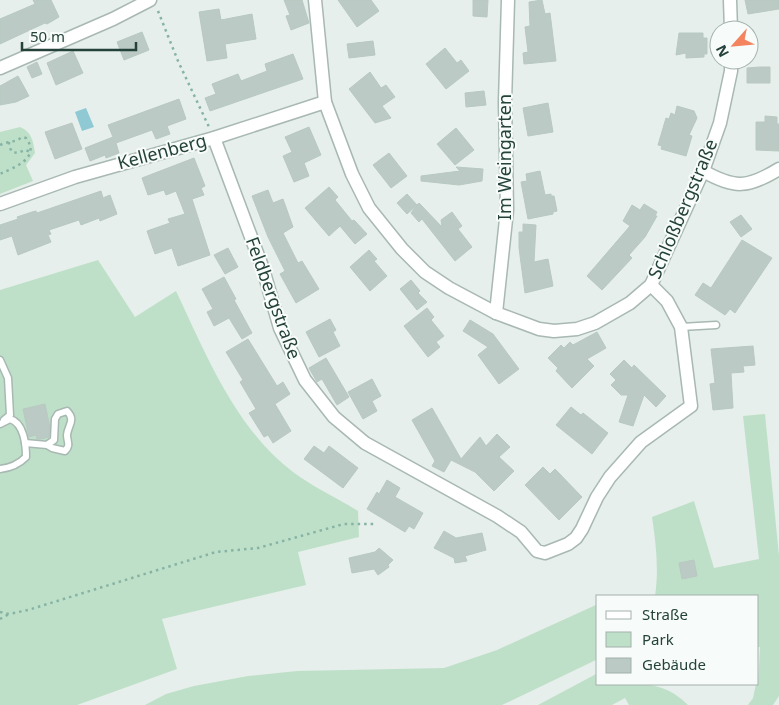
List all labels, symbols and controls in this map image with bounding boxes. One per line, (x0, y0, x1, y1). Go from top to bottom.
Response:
scale bar (22, 20, 136, 52)
north arrow (709, 20, 759, 70)
text: 50 m (30, 26, 65, 46)
text: N (711, 42, 733, 61)
street label: Im Weingarten (492, 94, 516, 220)
street label: Kellenberg (114, 128, 209, 174)
street label: Schloßbergstraße (642, 135, 722, 282)
street label: Feldbergstraße (241, 233, 307, 362)
legend (596, 595, 759, 685)
text: Straße (642, 604, 688, 624)
text: Park (642, 629, 674, 649)
text: Gebäude (642, 654, 706, 674)

